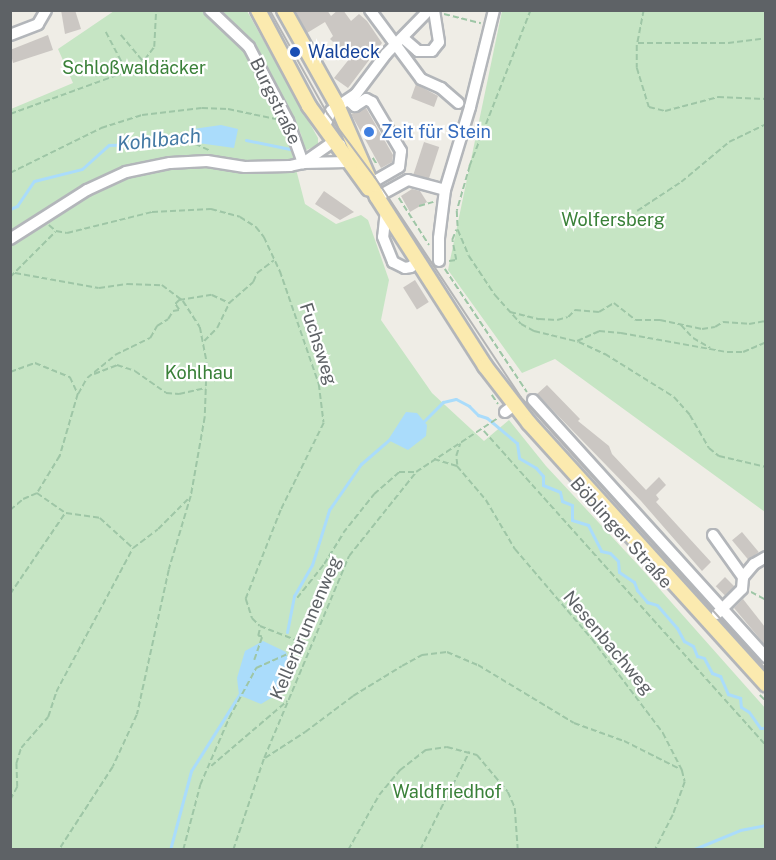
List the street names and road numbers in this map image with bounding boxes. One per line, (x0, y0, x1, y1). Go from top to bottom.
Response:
street label: Burgstraße (245, 54, 305, 148)
street label: Fuchsweg (295, 300, 341, 388)
street label: Böblinger Straße (565, 473, 677, 593)
street label: Kellerbrunnenweg (266, 553, 346, 703)
street label: Nesenbachweg (558, 587, 658, 699)

